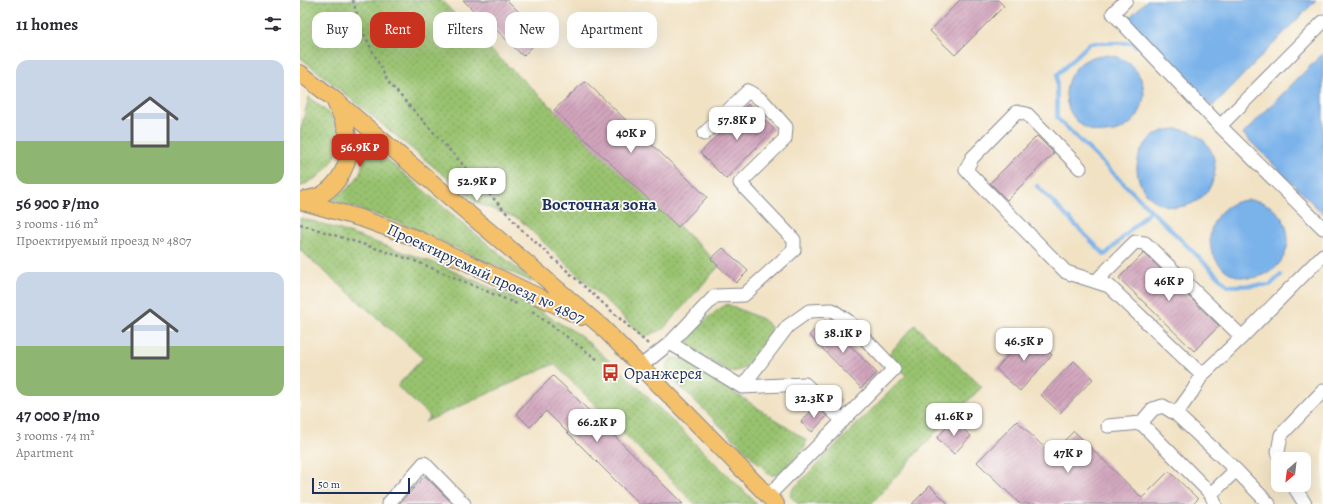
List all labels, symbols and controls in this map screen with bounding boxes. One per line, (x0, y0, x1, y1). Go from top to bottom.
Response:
chip: Buy (312, 12, 362, 48)
chip: Rent (370, 12, 425, 48)
chip: Filters (433, 12, 497, 48)
chip: New (505, 12, 559, 48)
chip: Apartment (567, 12, 657, 48)
text: 11 homes (16, 13, 78, 36)
icon: filters (262, 13, 284, 35)
icon: home (114, 86, 186, 158)
pin: 57.8K ₽ (700, 107, 774, 141)
text: 57.8K ₽ (718, 111, 756, 128)
pin: 40K ₽ (603, 120, 659, 154)
text: 40K ₽ (616, 124, 646, 141)
pin: 56.9K ₽ (323, 134, 397, 168)
text: 56.9K ₽ (341, 138, 379, 155)
pin: 52.9K ₽ (440, 168, 514, 202)
text: 52.9K ₽ (458, 172, 496, 189)
text: 56 900 ₽/mo (16, 192, 99, 215)
district label: Восточная зона (541, 193, 657, 216)
text: 3 rooms · 116 m² (16, 215, 98, 232)
street label: Проектируемый проезд № 4807 (383, 218, 588, 330)
text: Проектируемый проезд № 4807 (16, 232, 191, 249)
pin: 46K ₽ (1141, 268, 1197, 302)
text: 46K ₽ (1154, 272, 1184, 289)
icon: home (114, 298, 186, 370)
pin: 38.1K ₽ (806, 320, 880, 354)
text: 38.1K ₽ (824, 324, 862, 341)
pin: 46.5K ₽ (987, 328, 1061, 362)
text: 46.5K ₽ (1005, 332, 1043, 349)
bus stop icon: Оранжерея (601, 363, 621, 383)
place label: Оранжерея (624, 363, 703, 385)
pin: 32.3K ₽ (777, 385, 851, 419)
text: 32.3K ₽ (795, 389, 833, 406)
pin: 41.6K ₽ (917, 403, 991, 437)
text: 47 000 ₽/mo (16, 404, 100, 427)
text: 41.6K ₽ (935, 407, 973, 424)
pin: 66.2K ₽ (560, 409, 634, 443)
text: 66.2K ₽ (577, 413, 617, 430)
text: 3 rooms · 74 m² (16, 427, 95, 444)
pin: 47K ₽ (1040, 440, 1096, 474)
text: Apartment (16, 444, 74, 461)
text: 47K ₽ (1053, 444, 1083, 461)
north arrow (1271, 452, 1311, 492)
map controls (1271, 452, 1311, 492)
scale bar (312, 476, 410, 495)
text: 50 m (318, 477, 340, 492)

